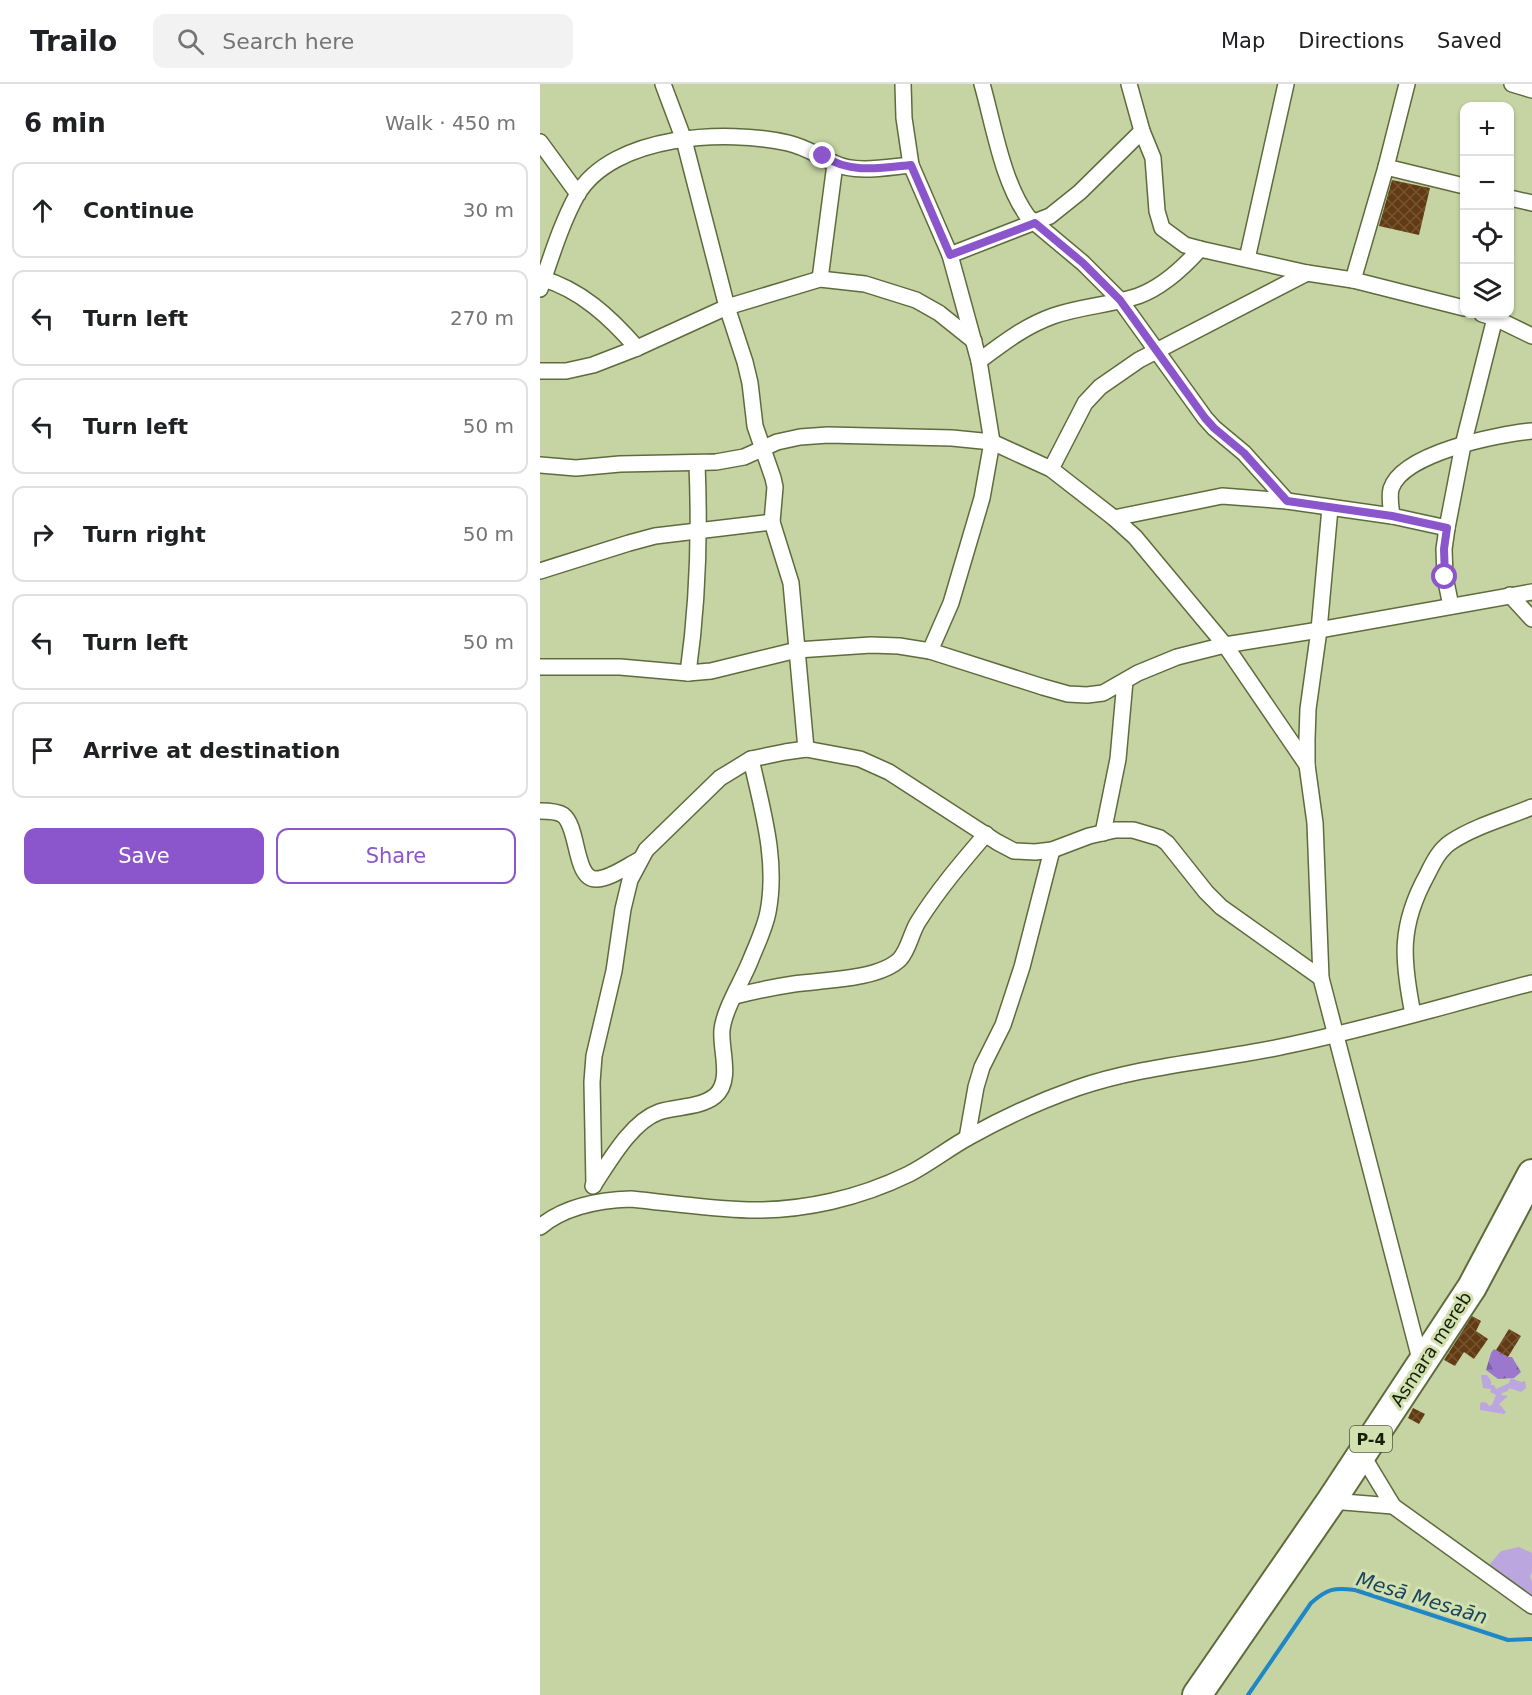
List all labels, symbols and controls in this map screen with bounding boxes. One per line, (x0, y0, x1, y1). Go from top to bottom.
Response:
search box (153, 14, 573, 68)
text: Trailo (30, 25, 117, 58)
icon: search (174, 25, 207, 58)
text: Search here (222, 29, 354, 54)
text: Map (1221, 29, 1265, 53)
text: Directions (1298, 29, 1404, 53)
text: Saved (1437, 29, 1502, 53)
map controls (1460, 102, 1514, 318)
button: + (1460, 102, 1514, 156)
text: 6 min (24, 108, 106, 138)
text: Walk · 450 m (385, 111, 516, 135)
route end (809, 142, 835, 168)
button: − (1460, 156, 1514, 210)
icon: ahead (26, 194, 59, 227)
text: Continue (83, 198, 194, 223)
text: 30 m (463, 198, 514, 222)
button: locate (1460, 210, 1514, 264)
button: layers (1460, 264, 1514, 318)
icon: left (26, 302, 59, 335)
text: Turn left (83, 306, 188, 331)
text: 270 m (450, 306, 514, 330)
icon: left (26, 410, 59, 443)
text: Turn left (83, 414, 188, 439)
text: 50 m (463, 414, 514, 438)
icon: right (26, 518, 59, 551)
text: Turn right (83, 522, 206, 547)
text: 50 m (463, 522, 514, 546)
route start (1431, 563, 1457, 589)
icon: left (26, 626, 59, 659)
text: Turn left (83, 630, 188, 655)
text: 50 m (463, 630, 514, 654)
icon: arrive (26, 734, 59, 767)
text: Arrive at destination (83, 738, 340, 763)
button: Save (24, 828, 264, 884)
button: Share (276, 828, 516, 884)
street label: Asmara mereb (1386, 1288, 1476, 1410)
road number: P-4 (1350, 1426, 1392, 1452)
water label: Mesā Mesaān (1354, 1567, 1490, 1629)

